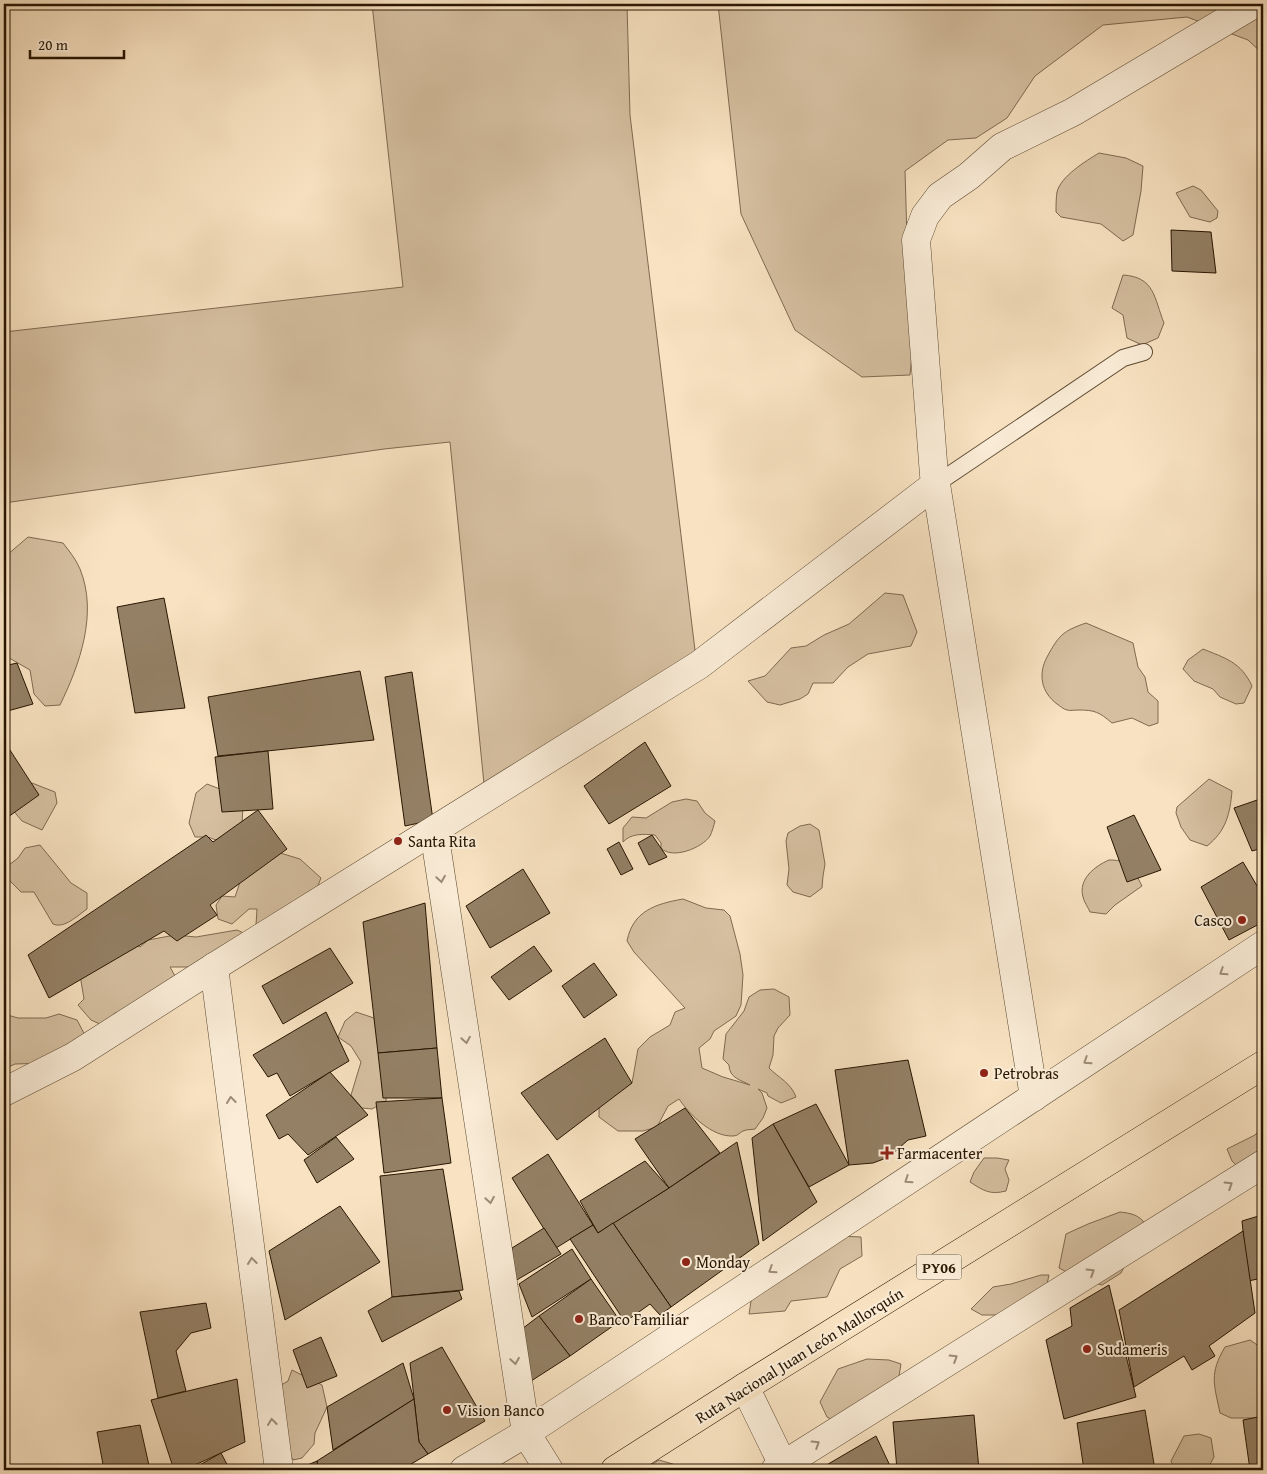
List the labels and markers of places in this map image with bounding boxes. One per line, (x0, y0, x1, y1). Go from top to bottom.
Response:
place label: Santa Rita (408, 829, 476, 853)
marker: Santa Rita (392, 835, 404, 847)
place label: Casco (1194, 908, 1232, 932)
marker: Casco (1236, 914, 1248, 926)
place label: Petrobras (994, 1061, 1059, 1085)
marker: Petrobras (978, 1067, 990, 1079)
place label: Farmacenter (897, 1141, 983, 1165)
marker: Farmacenter (881, 1147, 893, 1159)
place label: Monday (696, 1250, 750, 1274)
marker: Monday (680, 1256, 692, 1268)
place label: Banco Familiar (589, 1307, 689, 1331)
marker: Banco Familiar (573, 1313, 585, 1325)
place label: Sudameris (1097, 1337, 1168, 1361)
marker: Sudameris (1081, 1343, 1093, 1355)
place label: Vision Banco (457, 1398, 544, 1422)
marker: Vision Banco (441, 1404, 453, 1416)

